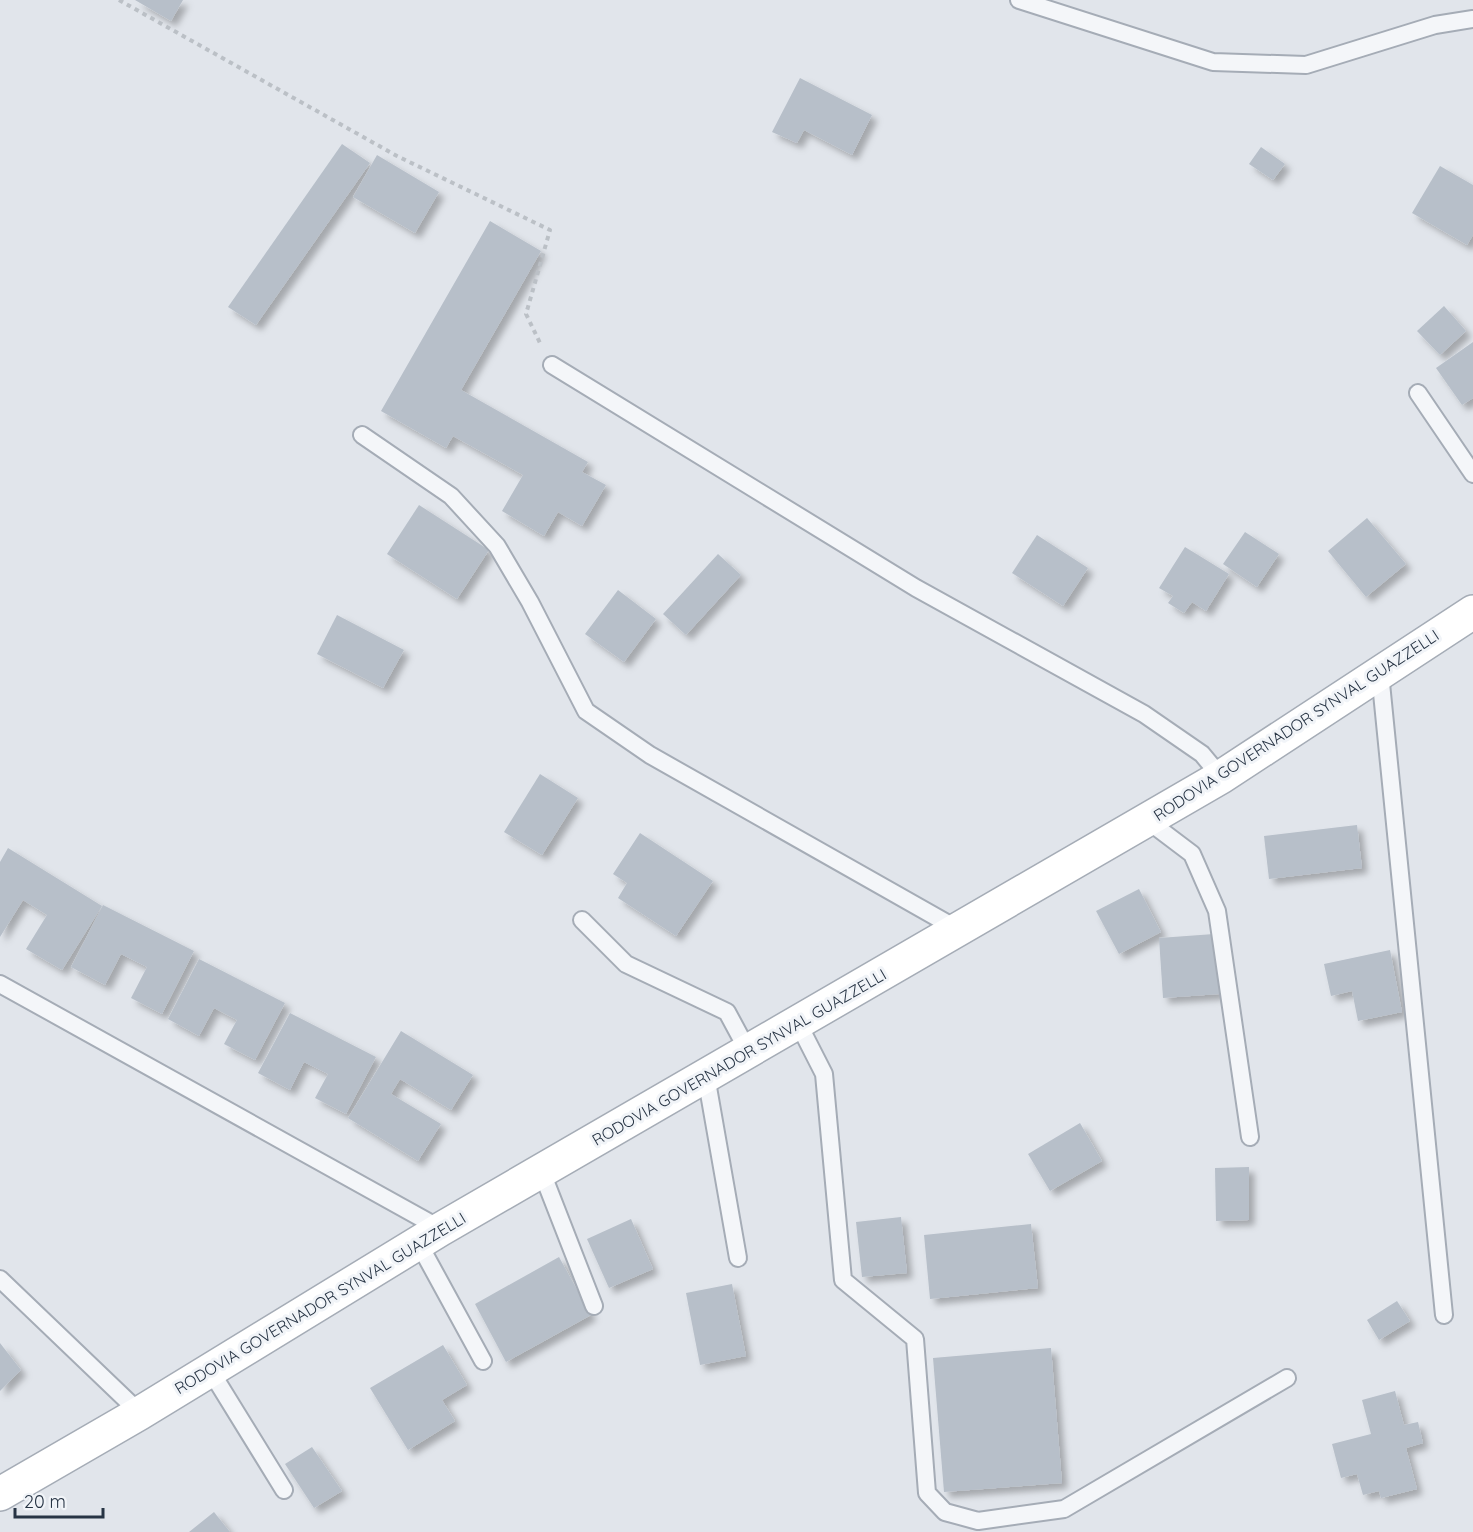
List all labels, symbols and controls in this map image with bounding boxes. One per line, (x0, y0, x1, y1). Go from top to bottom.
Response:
street label: RODOVIA GOVERNADOR SYNVAL GUAZZELLI (1149, 625, 1443, 825)
street label: RODOVIA GOVERNADOR SYNVAL GUAZZELLI (588, 964, 890, 1150)
street label: RODOVIA GOVERNADOR SYNVAL GUAZZELLI (171, 1208, 469, 1398)
scale bar (15, 1481, 104, 1519)
text: 20 m (24, 1490, 66, 1513)

